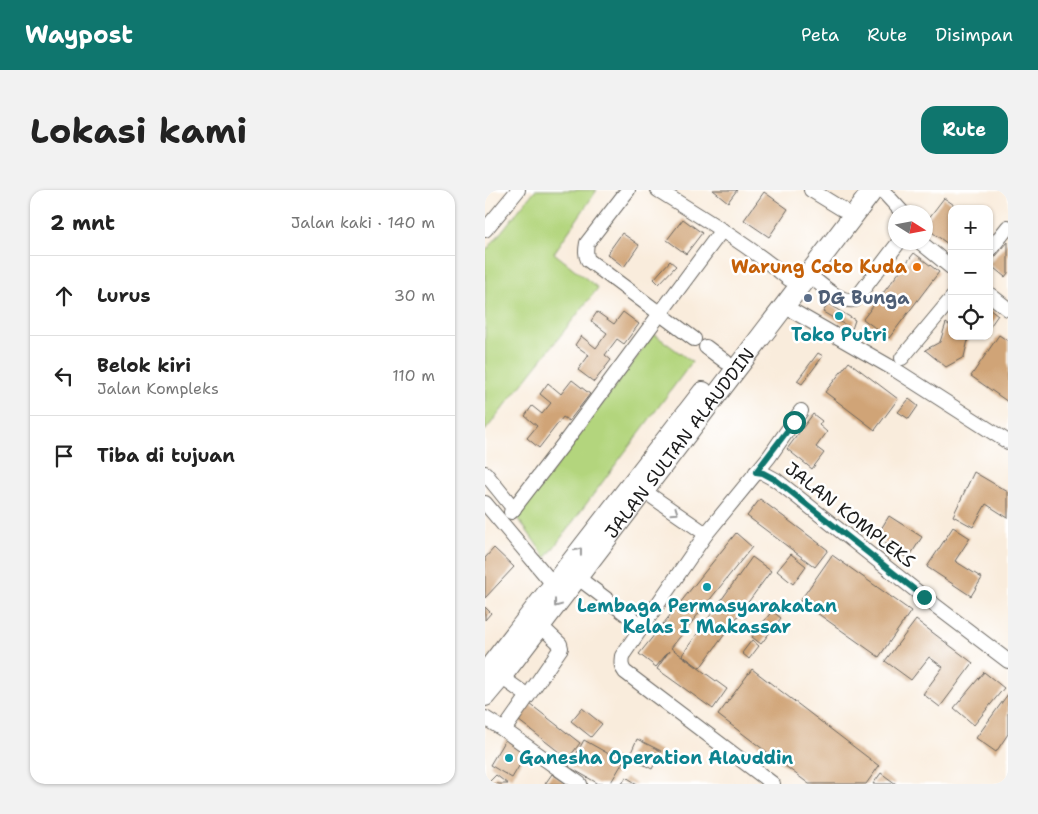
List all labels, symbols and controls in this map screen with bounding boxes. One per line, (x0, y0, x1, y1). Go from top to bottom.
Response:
text: Waypost (25, 19, 133, 51)
text: Peta (801, 23, 839, 47)
text: Rute (867, 23, 907, 47)
text: Disimpan (935, 23, 1013, 47)
button: Rute (921, 106, 1008, 154)
text: Lokasi kami (30, 107, 247, 154)
north arrow (888, 205, 933, 250)
map controls (948, 205, 993, 340)
button: + (948, 205, 993, 250)
text: 2 mnt (50, 209, 115, 237)
text: Jalan kaki · 140 m (291, 212, 435, 233)
button: − (948, 250, 993, 295)
place label: Warung Coto Kuda (731, 255, 908, 279)
marker: Warung Coto Kuda (911, 261, 923, 273)
icon: ahead (50, 282, 78, 310)
text: Lurus (97, 283, 151, 308)
text: 30 m (394, 285, 435, 306)
place label: DG Bunga (818, 286, 910, 310)
marker: DG Bunga (802, 292, 814, 304)
button: locate (948, 295, 993, 340)
marker: Toko Putri (833, 310, 845, 322)
place label: Toko Putri (791, 323, 887, 347)
street label: JALAN SULTAN ALAUDDIN (600, 343, 760, 543)
text: Belok kiri (97, 353, 191, 378)
icon: left (50, 362, 78, 390)
text: 110 m (392, 365, 435, 386)
text: Jalan Kompleks (97, 378, 219, 399)
route start (783, 411, 806, 434)
icon: arrive (50, 442, 78, 470)
text: Tiba di tujuan (97, 443, 235, 468)
street label: JALAN KOMPLEKS (780, 457, 920, 573)
one-way arrow (669, 506, 679, 515)
one-way arrow (573, 548, 581, 557)
marker: Lembaga Permasyarakatan Kelas I Makassar (701, 581, 713, 593)
route end (913, 586, 936, 609)
place label: Lembaga Permasyarakatan Kelas I Makassar (577, 594, 837, 639)
one-way arrow (554, 598, 563, 608)
place label: Ganesha Operation Alauddin (519, 746, 793, 770)
marker: Ganesha Operation Alauddin (503, 752, 515, 764)

